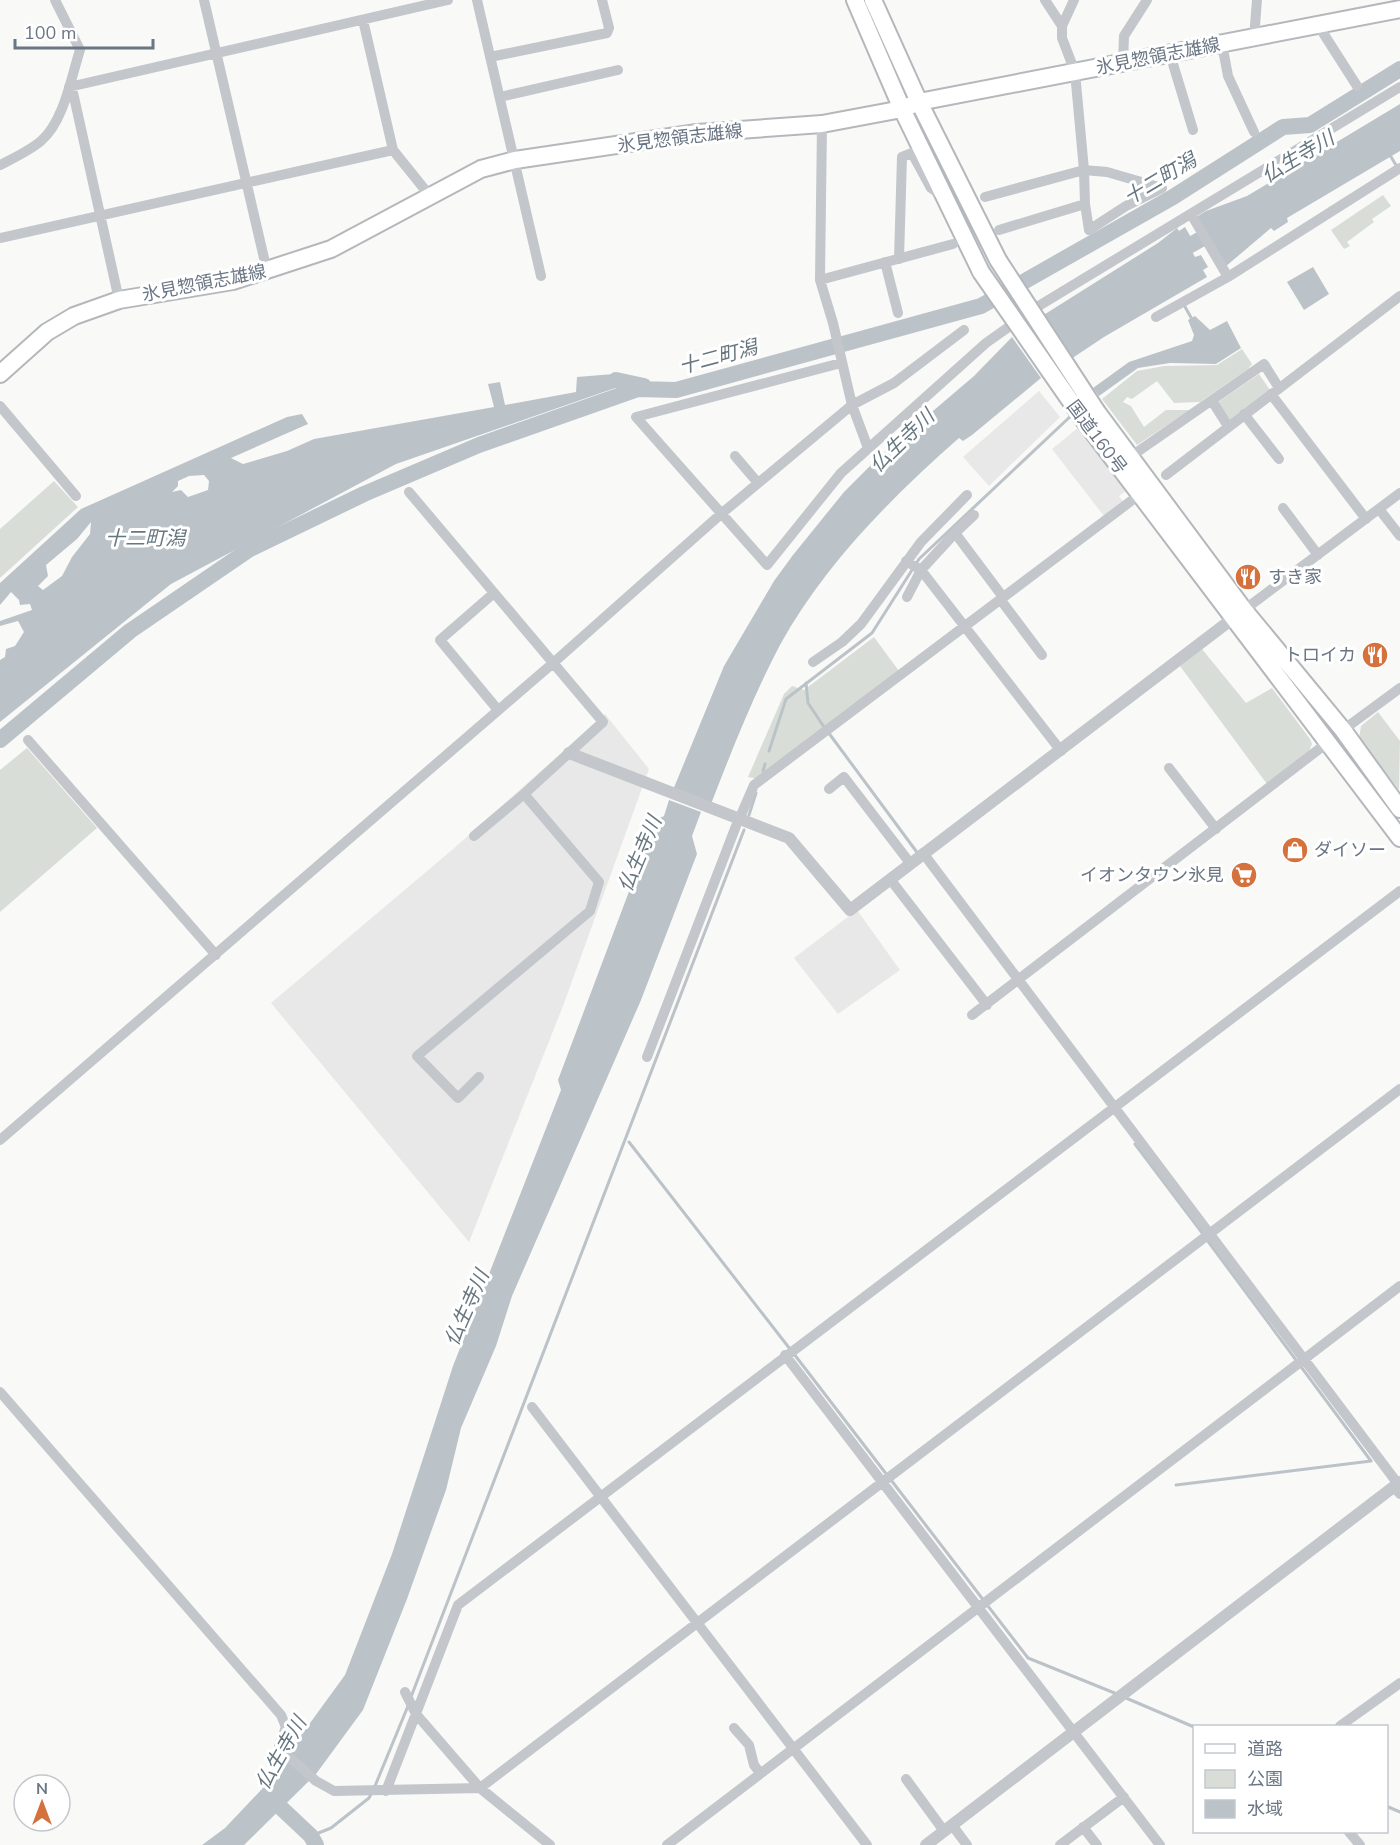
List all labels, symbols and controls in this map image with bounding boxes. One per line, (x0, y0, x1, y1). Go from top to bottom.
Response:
scale bar (15, 12, 153, 50)
text: 100 m (24, 21, 76, 45)
street label: 氷見惣領志雄線 (1094, 32, 1222, 80)
street label: 氷見惣領志雄線 (616, 118, 744, 158)
water label: 仏生寺川 (1257, 124, 1341, 189)
water label: 十二町潟 (1119, 145, 1204, 211)
street label: 氷見惣領志雄線 (140, 259, 268, 307)
water label: 十二町潟 (676, 333, 763, 380)
street label: 国道160号 (1061, 395, 1133, 479)
water label: 仏生寺川 (864, 402, 942, 478)
water label: 十二町潟 (105, 525, 188, 552)
restaurant icon: すき家 (1233, 562, 1263, 592)
place label: すき家 (1268, 565, 1322, 589)
restaurant icon: トロイカ (1360, 640, 1390, 670)
place label: トロイカ (1284, 643, 1356, 667)
water label: 仏生寺川 (612, 810, 669, 896)
shop icon: ダイソー (1280, 835, 1310, 865)
place label: ダイソー (1314, 838, 1386, 862)
supermarket icon: イオンタウン氷見 (1229, 860, 1259, 890)
place label: イオンタウン氷見 (1080, 863, 1224, 887)
water label: 仏生寺川 (438, 1264, 496, 1350)
water label: 仏生寺川 (249, 1710, 314, 1794)
legend (1193, 1725, 1388, 1833)
text: 道路 (1247, 1737, 1283, 1761)
text: 公園 (1247, 1767, 1283, 1791)
north arrow (12, 1773, 72, 1833)
text: N (36, 1778, 48, 1800)
text: 水域 (1247, 1797, 1283, 1821)

